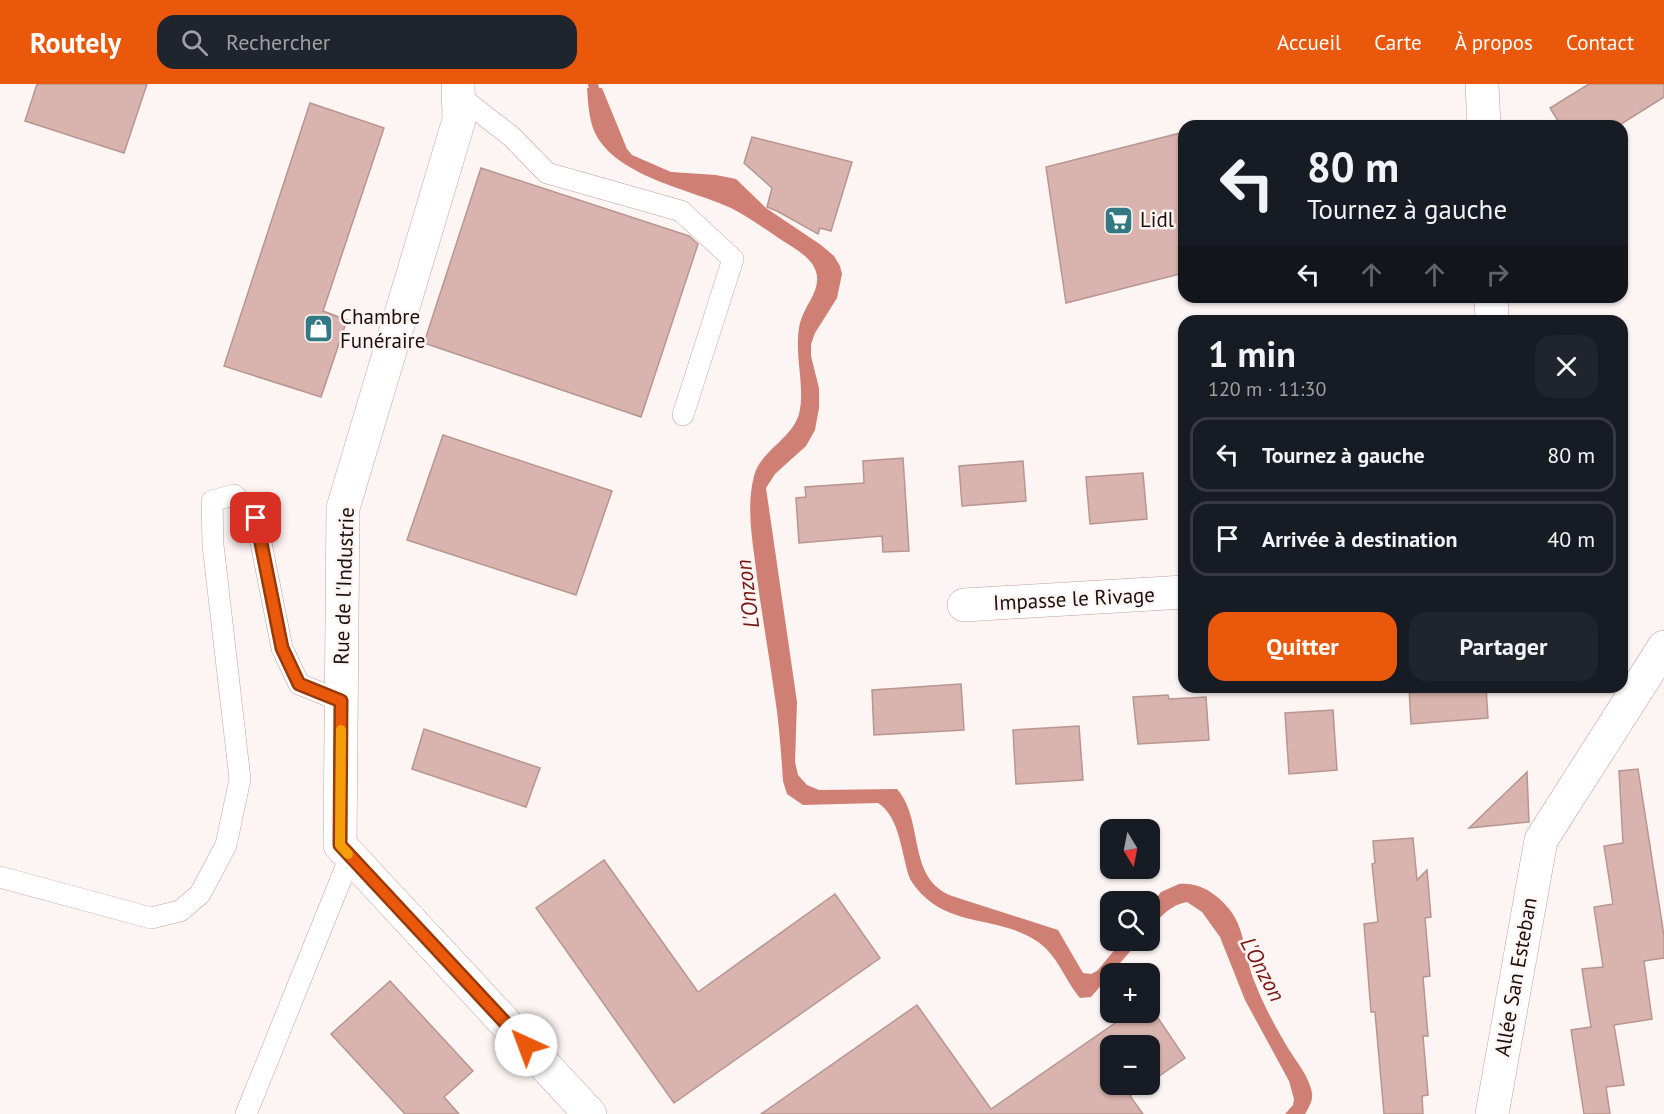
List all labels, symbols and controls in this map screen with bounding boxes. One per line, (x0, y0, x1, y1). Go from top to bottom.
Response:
search box (157, 15, 577, 69)
text: Routely (30, 24, 121, 61)
icon: search (178, 26, 211, 59)
text: Rechercher (226, 28, 330, 56)
text: Accueil (1277, 29, 1341, 56)
text: Carte (1374, 29, 1422, 56)
text: À propos (1455, 29, 1533, 56)
text: Contact (1566, 29, 1634, 56)
text: 80 m (1307, 139, 1399, 194)
icon: left (1208, 144, 1286, 222)
text: Tournez à gauche (1307, 192, 1507, 226)
supermarket icon: Lidl (1103, 204, 1135, 236)
place label: Lidl (1140, 206, 1174, 233)
icon: left (1292, 258, 1325, 291)
icon: ahead (1355, 258, 1388, 291)
icon: ahead (1418, 258, 1451, 291)
icon: right (1481, 258, 1514, 291)
place label: Chambre Funéraire (340, 303, 425, 354)
shop icon: Chambre Funéraire (303, 313, 335, 345)
text: 1 min (1208, 330, 1296, 377)
button: close (1535, 335, 1598, 398)
text: 120 m · 11:30 (1208, 376, 1326, 402)
icon: left (1211, 438, 1244, 471)
text: Tournez à gauche (1262, 441, 1425, 469)
text: 80 m (1547, 441, 1595, 469)
pin (230, 492, 281, 543)
icon: arrive (239, 501, 272, 534)
street label: Rue de l'Industrie (327, 507, 360, 665)
icon: arrive (1211, 522, 1244, 555)
text: Arrivée à destination (1262, 525, 1458, 553)
text: 40 m (1547, 525, 1595, 553)
water label: L'Onzon (729, 558, 765, 630)
street label: Impasse le Rivage (992, 581, 1156, 616)
button: Quitter (1208, 612, 1397, 681)
button: Partager (1409, 612, 1598, 681)
north arrow (1100, 819, 1160, 879)
map controls (1100, 819, 1160, 1095)
button: search (1100, 891, 1160, 951)
street label: Allée San Esteban (1488, 895, 1543, 1058)
water label: L'Onzon (1234, 932, 1292, 1006)
button: + (1100, 963, 1160, 1023)
position arrow (494, 1013, 558, 1077)
button: − (1100, 1035, 1160, 1095)

